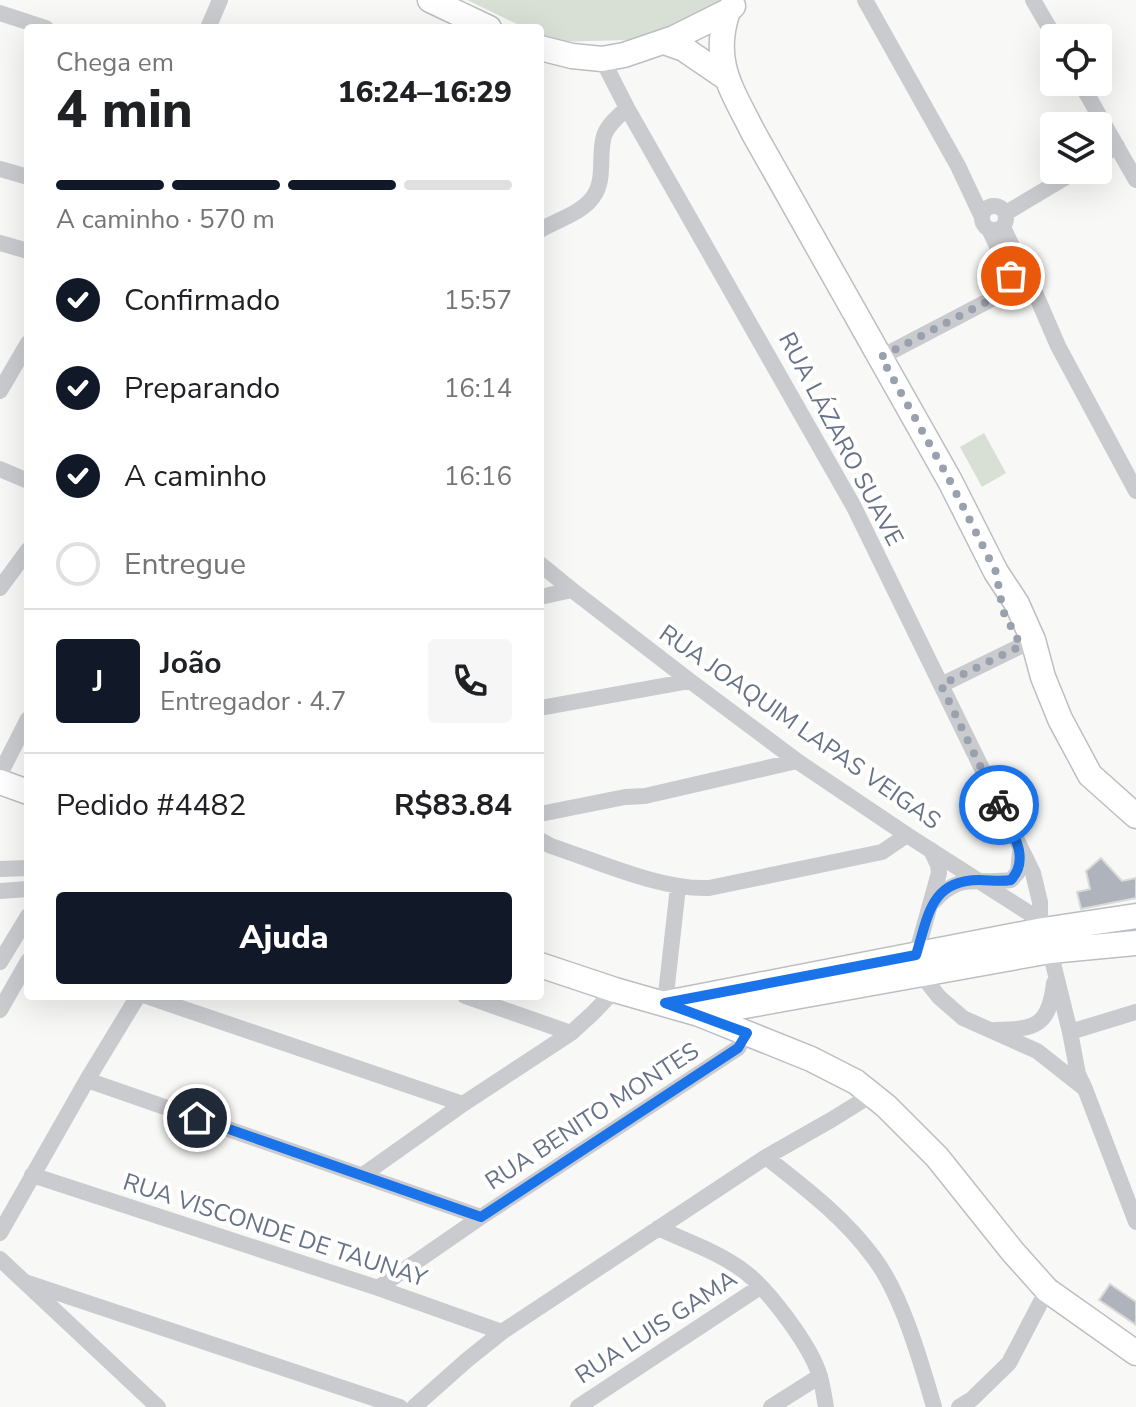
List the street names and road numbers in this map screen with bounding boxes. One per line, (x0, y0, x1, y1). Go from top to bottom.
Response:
street label: RUA LÁZARO SUAVE (771, 327, 911, 551)
street label: RUA JOAQUIM LAPAS VEIGAS (653, 617, 947, 837)
street label: RUA BENITO MONTES (479, 1035, 705, 1197)
street label: RUA VISCONDE DE TAUNAY (119, 1166, 432, 1295)
street label: RUA LUIS GAMA (569, 1262, 744, 1391)

